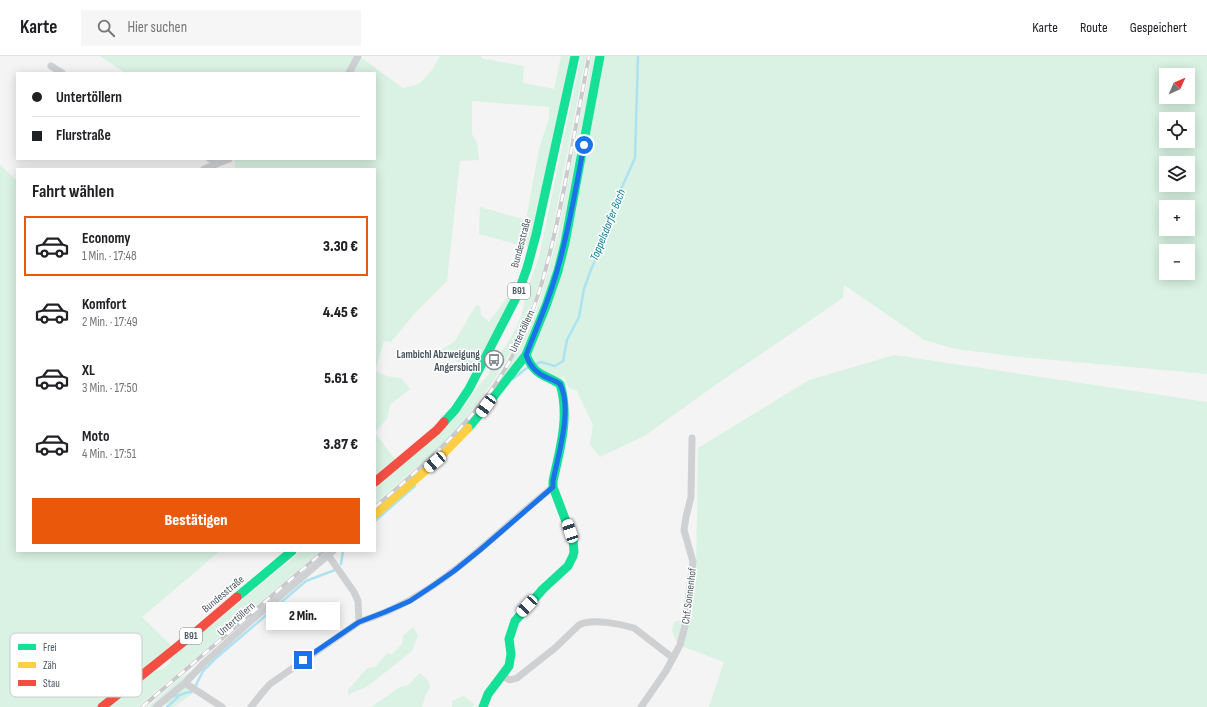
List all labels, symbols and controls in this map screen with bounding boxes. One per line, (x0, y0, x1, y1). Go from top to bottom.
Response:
search box (81, 10, 361, 46)
text: Karte (20, 16, 57, 39)
icon: search (95, 17, 117, 39)
text: Hier suchen (127, 18, 187, 37)
text: Karte (1032, 19, 1058, 36)
text: Route (1080, 19, 1108, 36)
text: Gespeichert (1130, 19, 1187, 36)
north arrow (1159, 68, 1195, 104)
map controls (1159, 68, 1195, 280)
text: Untertöllern (56, 88, 122, 107)
button: locate (1159, 112, 1195, 148)
text: Flurstraße (56, 126, 111, 145)
route start (575, 136, 593, 154)
button: layers (1159, 156, 1195, 192)
text: Fahrt wählen (32, 181, 114, 202)
water label: Toppelsdorfer Bach (587, 187, 629, 263)
button: + (1159, 200, 1195, 236)
street label: Bundesstraße (508, 217, 534, 269)
icon: car (34, 228, 70, 264)
text: Economy (82, 229, 131, 248)
text: 3.30 € (323, 237, 358, 256)
button: − (1159, 244, 1195, 280)
text: 1 Min. · 17:48 (82, 248, 137, 264)
road number: B91 (508, 283, 530, 299)
icon: car (34, 294, 70, 330)
text: Komfort (82, 295, 126, 314)
text: 4.45 € (323, 303, 358, 322)
street label: Untertöllern (507, 307, 538, 354)
text: 2 Min. · 17:49 (82, 314, 138, 330)
place label: Lambichl Abzweigung Angersbichl (397, 348, 480, 374)
bus stop icon: Lambichl Abzweigung Angersbichl (483, 349, 505, 371)
icon: car (34, 360, 70, 396)
text: XL (82, 361, 95, 380)
text: 5.61 € (324, 369, 358, 388)
text: 3 Min. · 17:50 (82, 380, 138, 396)
car (474, 393, 498, 419)
icon: car (34, 426, 70, 462)
text: Moto (82, 427, 109, 446)
text: 3.87 € (323, 435, 358, 454)
text: 4 Min. · 17:51 (82, 446, 136, 462)
car (422, 450, 448, 474)
button: Bestätigen (32, 498, 360, 544)
car (561, 518, 579, 544)
street label: Chf. Sonnenhof (679, 566, 699, 625)
street label: Bundesstraße (199, 573, 247, 615)
car (514, 593, 540, 619)
street label: Untertöllern (215, 599, 258, 639)
callout: 2 Min. (266, 602, 340, 630)
text: 2 Min. (289, 608, 317, 624)
road number: B91 (180, 628, 202, 644)
legend (10, 633, 142, 697)
text: Frei (43, 641, 57, 654)
route end (294, 651, 312, 669)
text: Zäh (43, 659, 57, 672)
text: Stau (43, 677, 60, 690)

